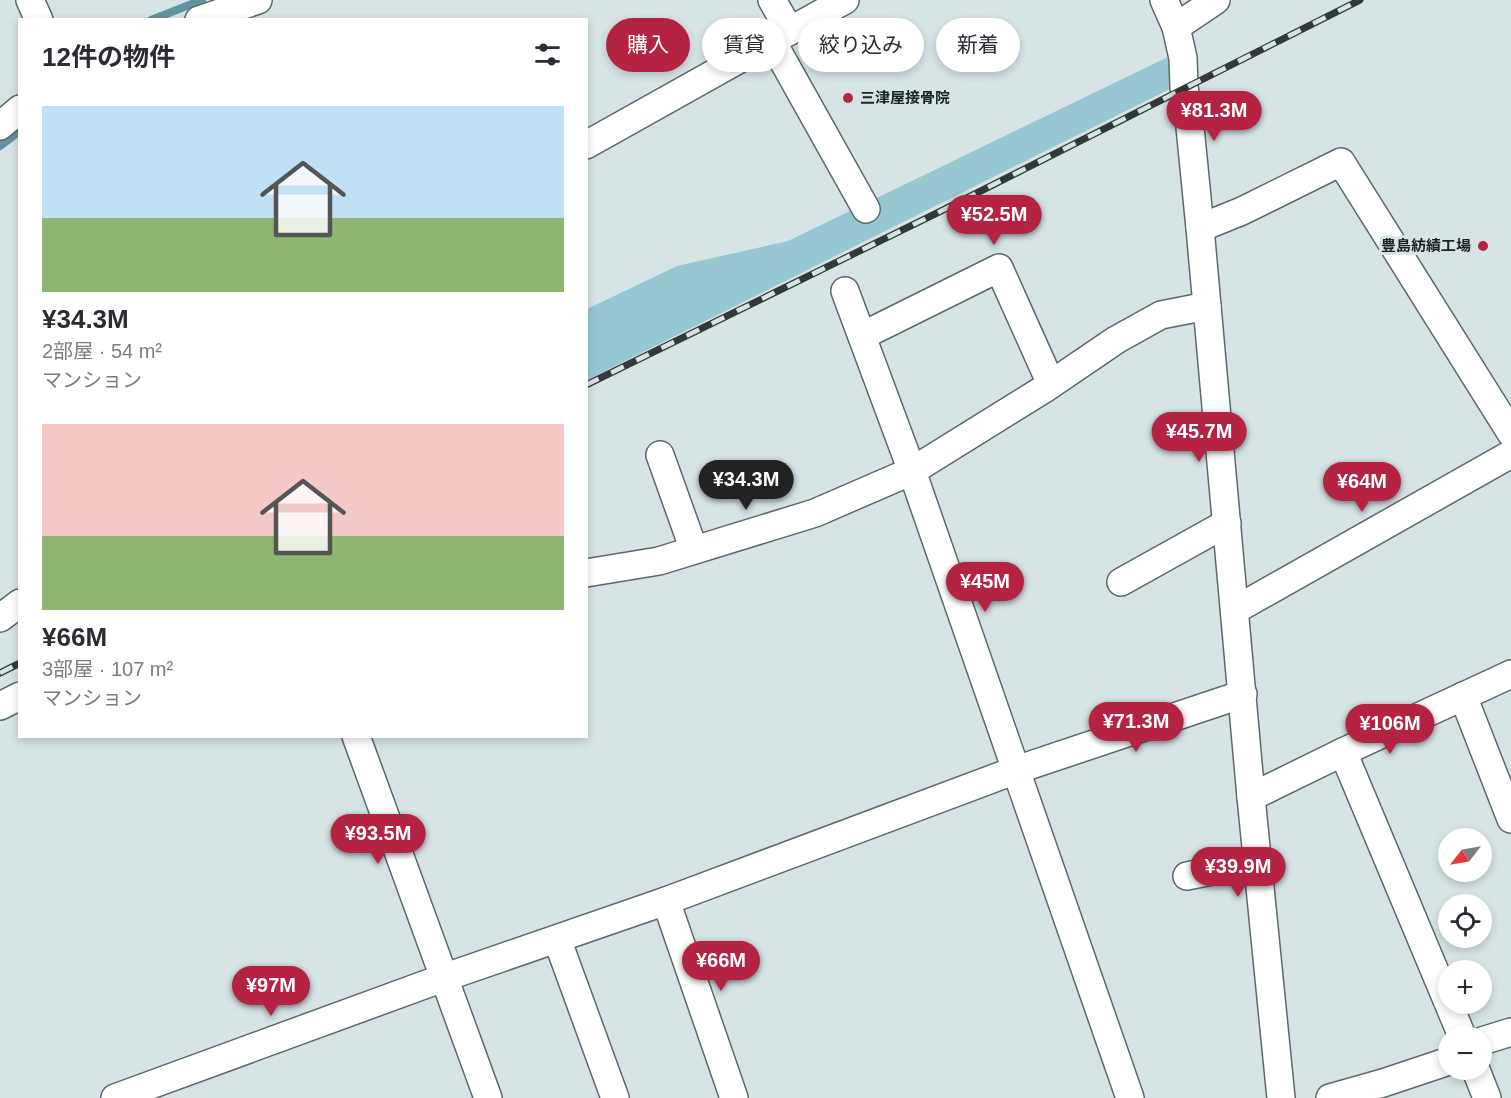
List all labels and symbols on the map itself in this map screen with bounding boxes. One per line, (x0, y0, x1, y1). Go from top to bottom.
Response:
place label: 三津屋接骨院 (860, 89, 950, 106)
marker: 三津屋接骨院 (841, 91, 855, 105)
pin: ¥81.3M (1165, 91, 1263, 142)
pin: ¥52.5M (945, 195, 1043, 246)
place label: 豊島紡績工場 (1381, 237, 1471, 254)
marker: 豊島紡績工場 (1476, 239, 1490, 253)
pin: ¥45.7M (1150, 412, 1248, 463)
pin: ¥34.3M (697, 460, 795, 511)
pin: ¥64M (1326, 462, 1398, 513)
pin: ¥45M (949, 562, 1021, 613)
pin: ¥71.3M (1087, 702, 1185, 753)
pin: ¥106M (1348, 704, 1432, 755)
pin: ¥93.5M (329, 814, 427, 865)
north arrow (1438, 828, 1492, 882)
pin: ¥39.9M (1189, 847, 1287, 898)
pin: ¥66M (685, 941, 757, 992)
pin: ¥97M (235, 966, 307, 1017)

